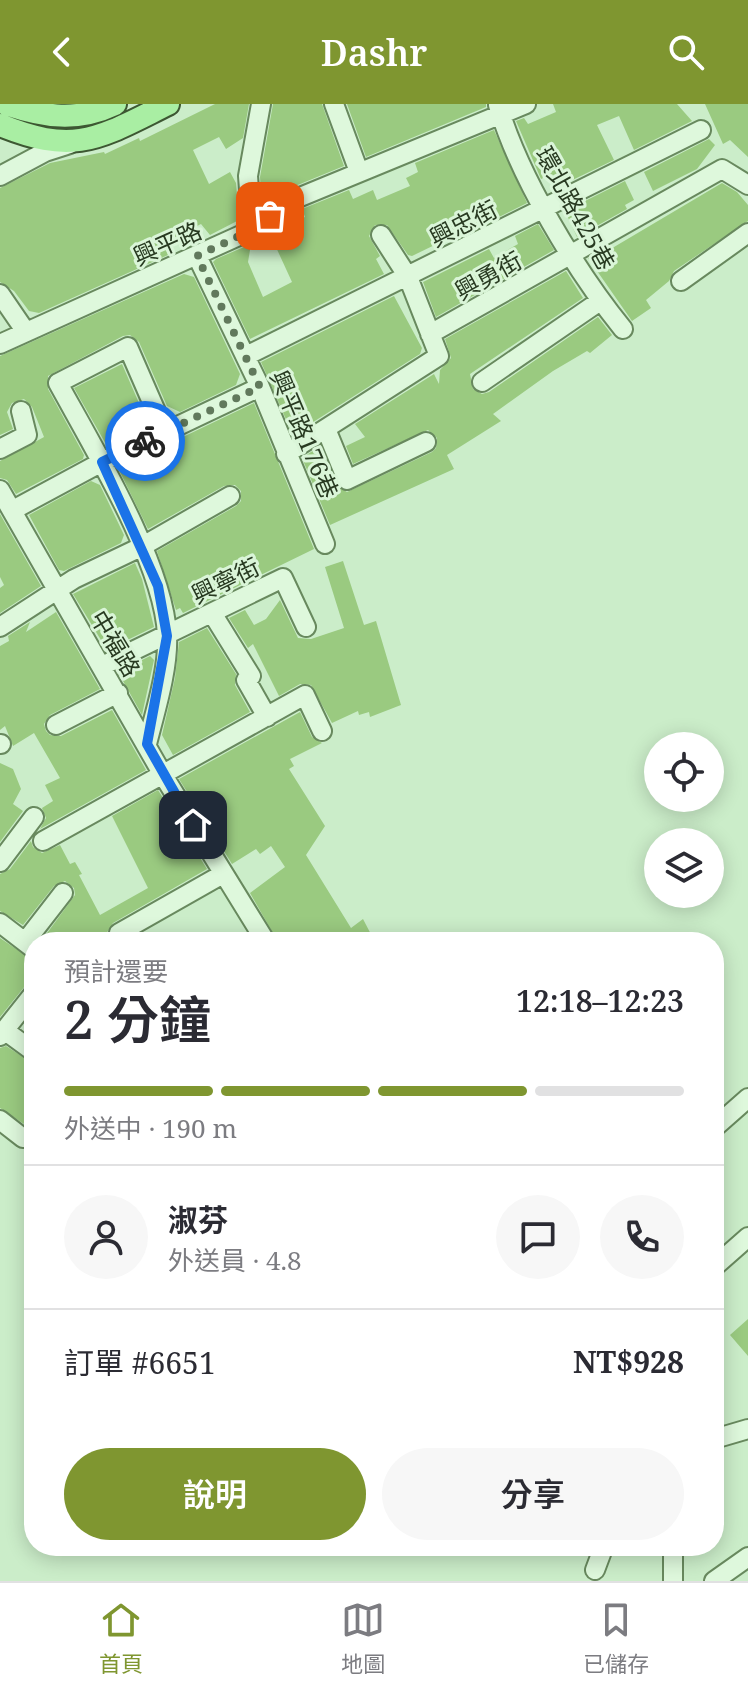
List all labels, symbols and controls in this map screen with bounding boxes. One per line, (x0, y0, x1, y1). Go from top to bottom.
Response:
text: Dashr (321, 28, 427, 77)
icon: back (40, 30, 84, 74)
icon: search (664, 30, 708, 74)
street label: 環北路425巷 (529, 140, 623, 276)
pin (236, 182, 304, 250)
street label: 興忠街 (423, 192, 503, 254)
icon: bag (248, 194, 292, 238)
street label: 興平路 (127, 213, 207, 273)
street label: 興勇街 (449, 243, 527, 307)
street label: 興平路176巷 (263, 365, 347, 503)
courier (105, 401, 185, 481)
icon: bike (123, 419, 167, 463)
street label: 興寧街 (185, 549, 265, 611)
street label: 中福路 (83, 604, 149, 682)
map controls (644, 732, 724, 908)
button: locate (644, 732, 724, 812)
pin (159, 791, 227, 859)
icon: home (171, 803, 215, 847)
button: layers (644, 828, 724, 908)
text: 預計還要 (64, 953, 168, 989)
text: 12:18–12:23 (516, 980, 684, 1021)
text: 2 分鐘 (64, 983, 211, 1054)
text: 外送中 · 190 m (64, 1110, 237, 1146)
button: person (64, 1195, 148, 1279)
button: chat (496, 1195, 580, 1279)
button: phone (600, 1195, 684, 1279)
text: 淑芬 (168, 1199, 228, 1240)
text: 外送員 · 4.8 (168, 1242, 302, 1278)
text: NT$928 (573, 1341, 684, 1382)
text: 訂單 #6651 (64, 1342, 216, 1383)
button: 說明 (64, 1448, 366, 1540)
button: 分享 (382, 1448, 684, 1540)
tab: 首頁 (99, 1598, 143, 1678)
tab: 地圖 (341, 1598, 385, 1678)
tab: 已儲存 (583, 1598, 649, 1678)

